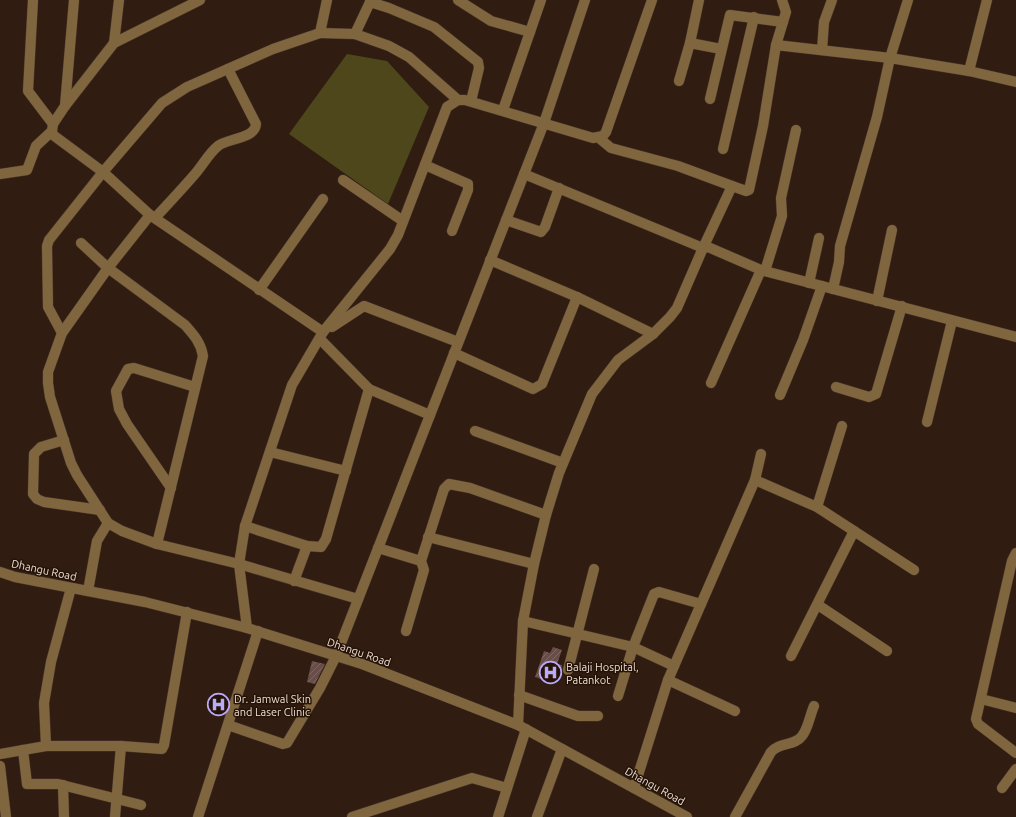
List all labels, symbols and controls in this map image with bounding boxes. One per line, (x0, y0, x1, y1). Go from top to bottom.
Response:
street label: Dhangu Road (10, 557, 78, 583)
street label: Dhangu Road (326, 636, 392, 668)
hospital icon: Balaji Hospital, Patankot (538, 660, 564, 686)
place label: Balaji Hospital, Patankot (566, 661, 639, 686)
hospital icon: Dr. Jamwal Skin and Laser Clinic (206, 692, 232, 718)
place label: Dr. Jamwal Skin and Laser Clinic (234, 693, 311, 718)
street label: Dhangu Road (623, 765, 687, 807)

